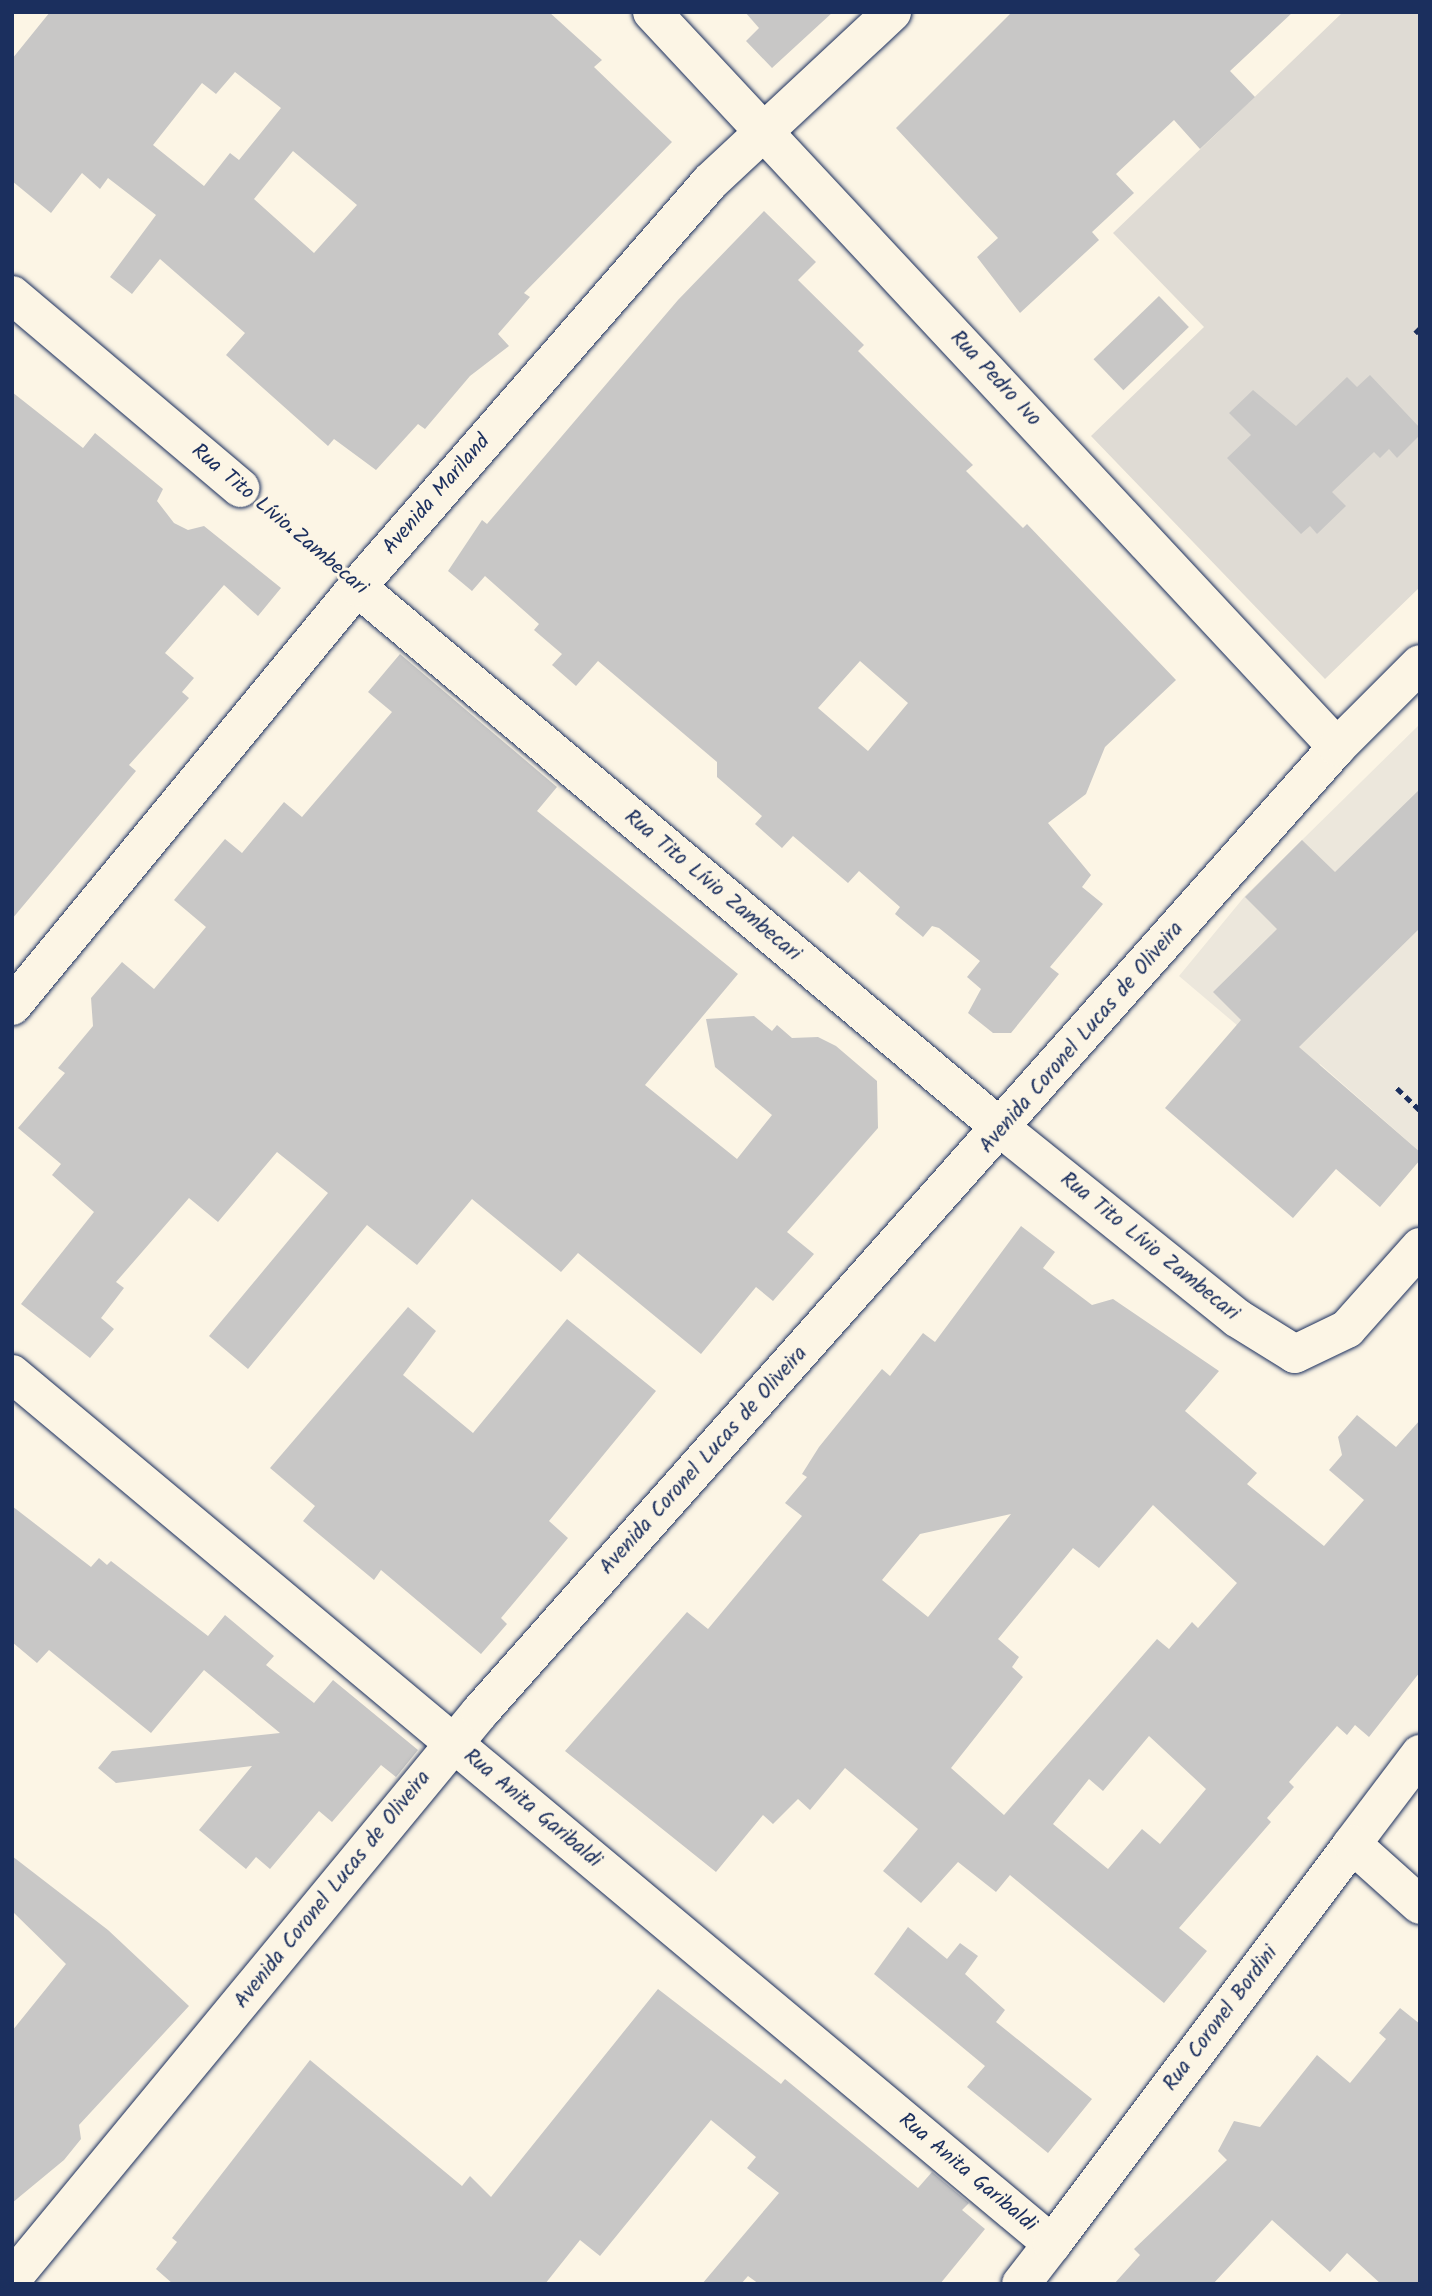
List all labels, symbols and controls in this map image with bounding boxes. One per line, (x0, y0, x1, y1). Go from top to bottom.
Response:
street label: Rua Pedro Ivo (944, 326, 1046, 432)
street label: Avenida Mariland (378, 430, 496, 560)
street label: Rua Tito Lívio Zambecari (186, 439, 372, 601)
street label: Rua Tito Lívio Zambecari (619, 805, 805, 967)
street label: Avenida Coronel Lucas de Oliveira (975, 917, 1189, 1159)
street label: Rua Tito Lívio Zambecari (1055, 1167, 1243, 1327)
street label: Avenida Coronel Lucas de Oliveira (595, 1342, 813, 1580)
street label: Rua Anita Garibaldi (458, 1744, 606, 1874)
street label: Avenida Coronel Lucas de Oliveira (229, 1766, 437, 2014)
street label: Rua Coronel Bordini (1158, 1942, 1284, 2096)
street label: Rua Anita Garibaldi (893, 2108, 1041, 2238)

